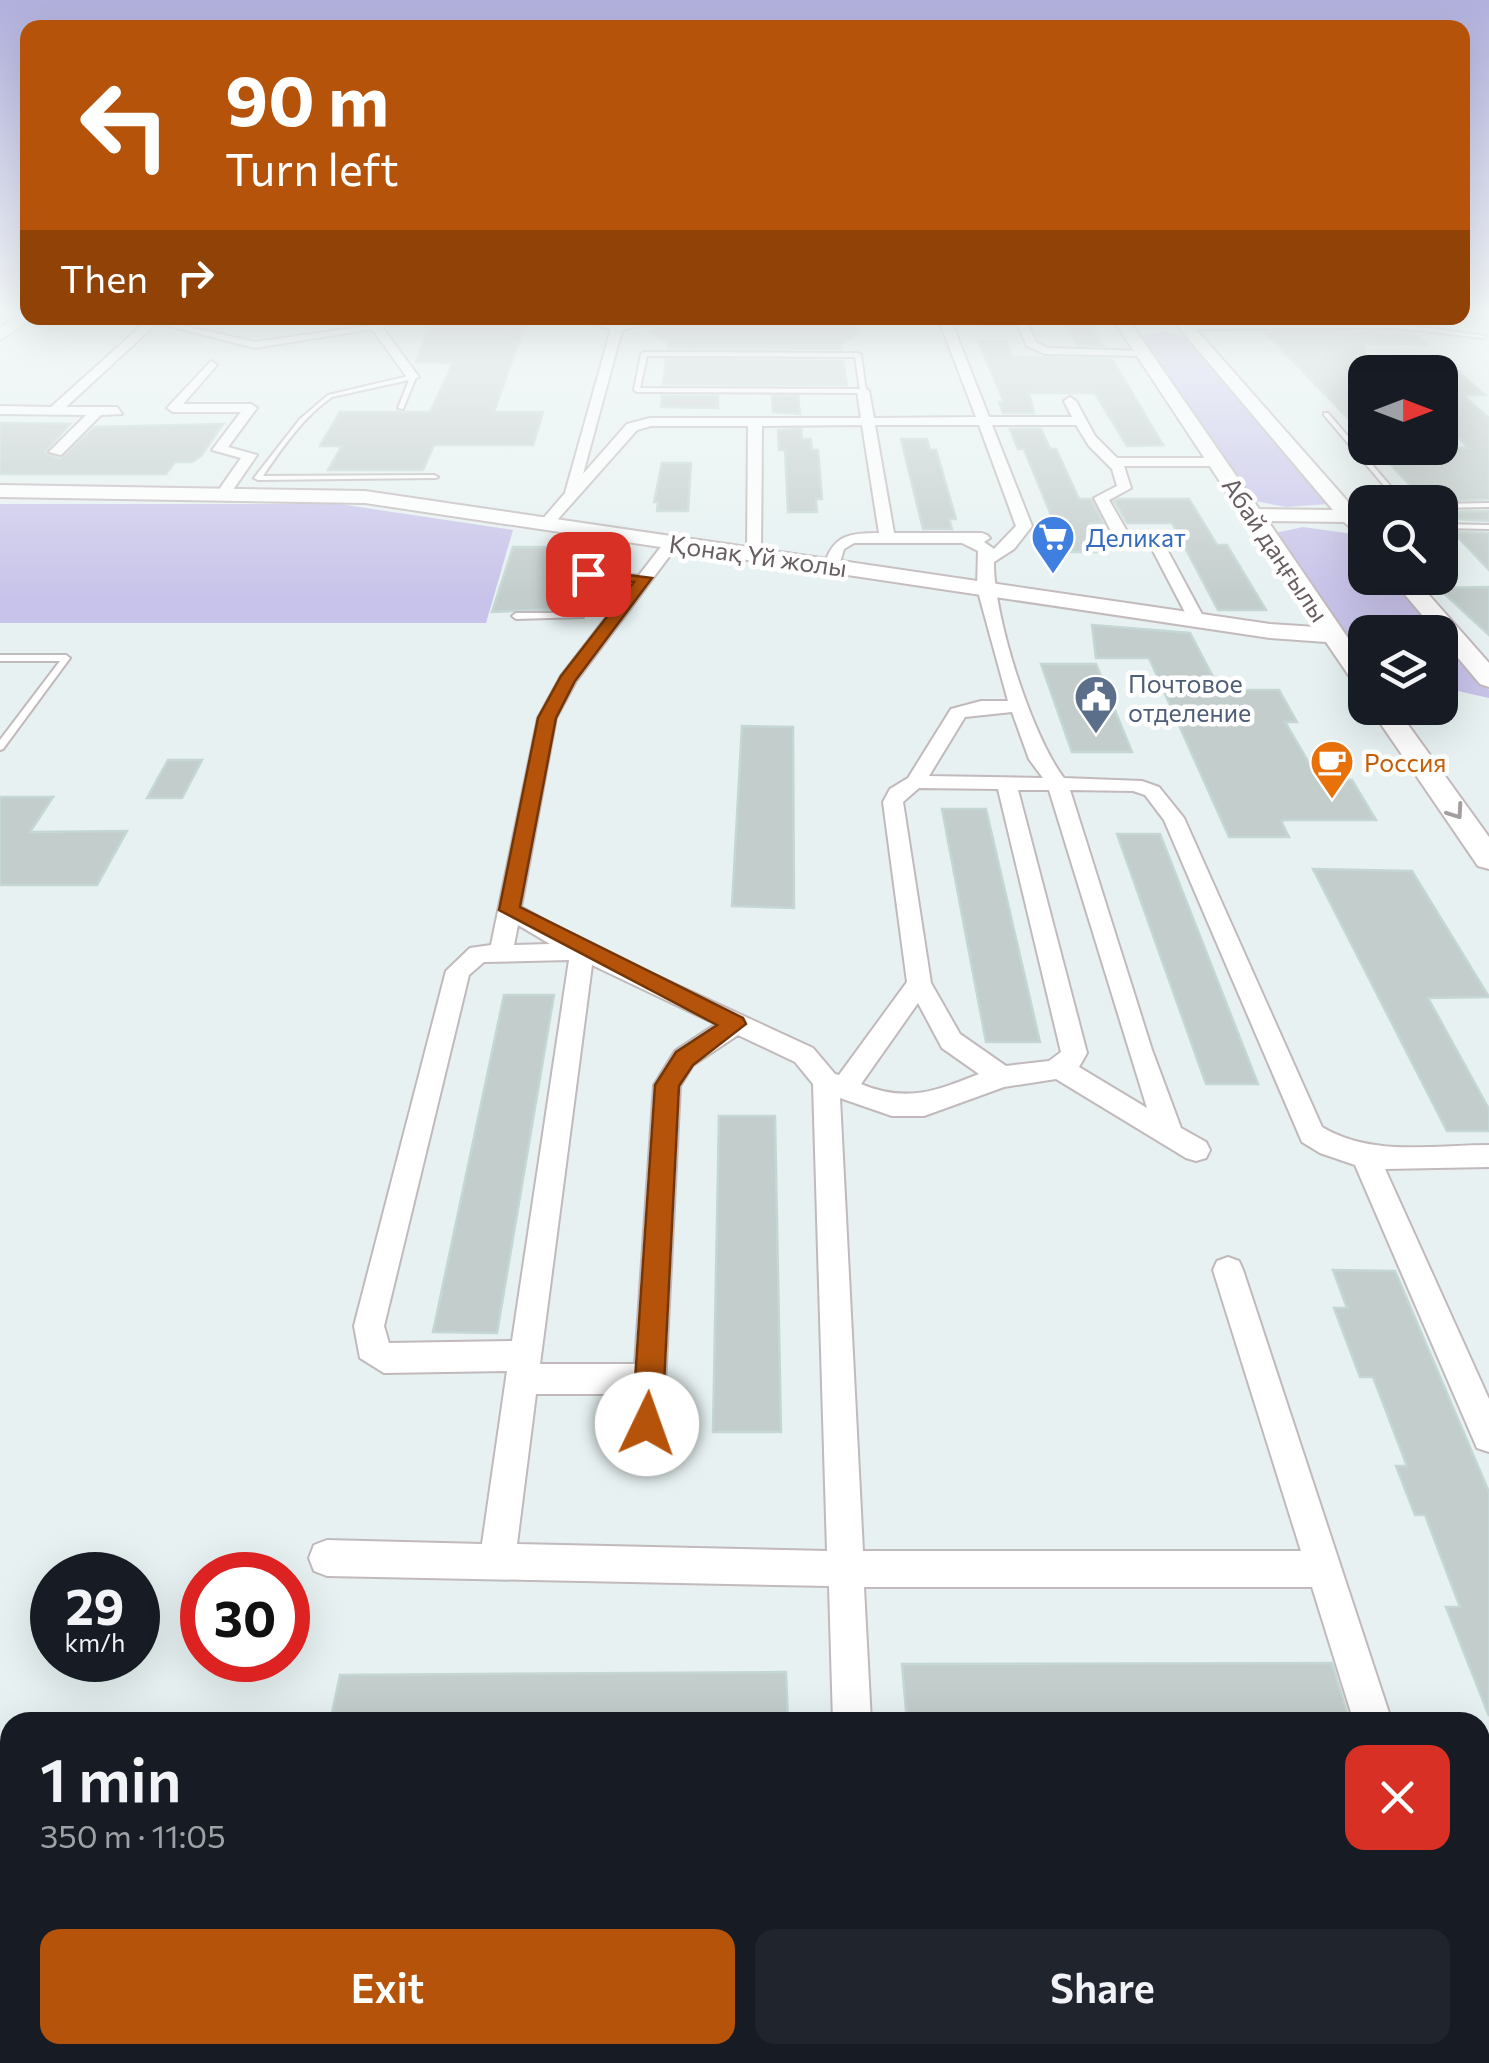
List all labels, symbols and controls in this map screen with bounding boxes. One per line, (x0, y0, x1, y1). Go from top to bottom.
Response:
text: 90 m (225, 55, 389, 140)
icon: left (60, 60, 190, 190)
text: Turn left (225, 140, 399, 195)
icon: right (168, 250, 223, 305)
text: Then (60, 254, 148, 301)
north arrow (1348, 355, 1458, 465)
map controls (1348, 355, 1458, 725)
street label: Абай даңғылы (1217, 471, 1335, 627)
button: search (1348, 485, 1458, 595)
supermarket icon: Деликат (1030, 514, 1076, 575)
place label: Деликат (1086, 522, 1186, 552)
street label: Қонақ Үй жолы (667, 528, 849, 582)
pin (546, 532, 631, 617)
icon: arrive (561, 547, 616, 602)
button: layers (1348, 615, 1458, 725)
place label: Почтовое отделение (1128, 668, 1251, 727)
public building icon: Почтовое отделение (1073, 674, 1119, 735)
cafe icon: Россия (1309, 739, 1355, 800)
place label: Россия (1364, 747, 1446, 777)
one-way arrow (1444, 801, 1462, 819)
position arrow (595, 1372, 699, 1476)
speed limit sign: 30 (180, 1552, 310, 1682)
text: 29 (65, 1574, 124, 1635)
text: km/h (65, 1627, 125, 1657)
text: 1 min (40, 1741, 181, 1814)
button: close (1345, 1745, 1450, 1850)
text: 350 m · 11:05 (40, 1815, 226, 1855)
button: Exit (40, 1929, 735, 2044)
button: Share (755, 1929, 1450, 2044)

